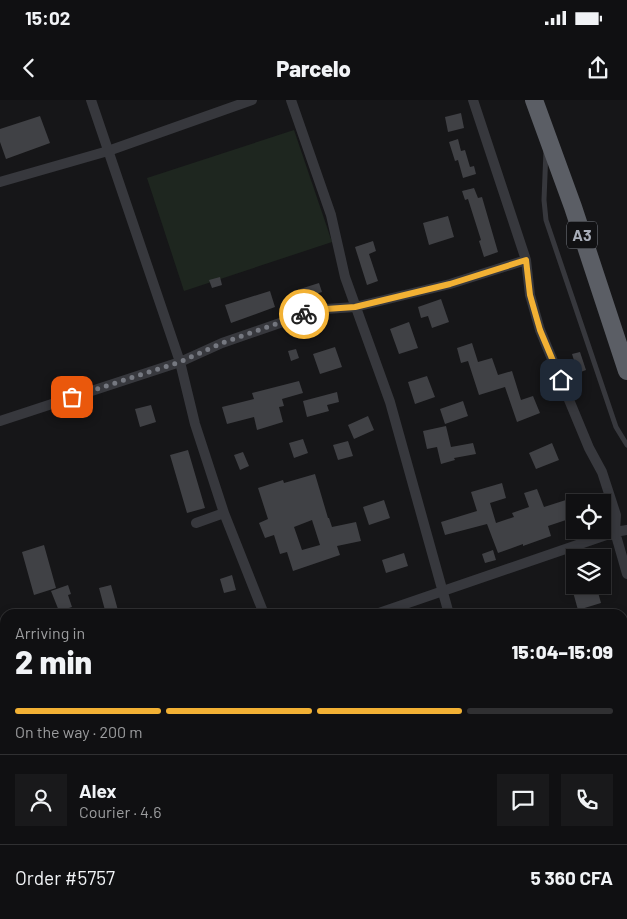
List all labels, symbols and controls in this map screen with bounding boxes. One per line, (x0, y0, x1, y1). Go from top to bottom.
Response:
text: 15:02 (25, 6, 70, 29)
icon: back (15, 54, 43, 82)
icon: share (584, 54, 612, 82)
text: Parcelo (276, 55, 351, 81)
road number: A3 (567, 222, 597, 248)
courier (279, 289, 329, 339)
icon: bike (290, 300, 318, 328)
pin (540, 359, 582, 401)
icon: home (547, 366, 575, 394)
pin (51, 376, 93, 418)
icon: bag (58, 383, 86, 411)
map controls (566, 494, 611, 594)
button: locate (566, 494, 611, 539)
button: layers (566, 549, 611, 594)
text: Arriving in (15, 623, 85, 642)
text: 15:04–15:09 (512, 640, 613, 663)
text: 2 min (15, 642, 92, 680)
text: On the way · 200 m (15, 722, 143, 741)
button: person (15, 774, 67, 826)
button: chat (497, 774, 549, 826)
button: phone (561, 774, 613, 826)
text: Alex (79, 779, 117, 802)
text: Courier · 4.6 (79, 802, 162, 821)
text: Order #5757 (15, 866, 115, 889)
text: 5 360 CFA (530, 866, 613, 889)

